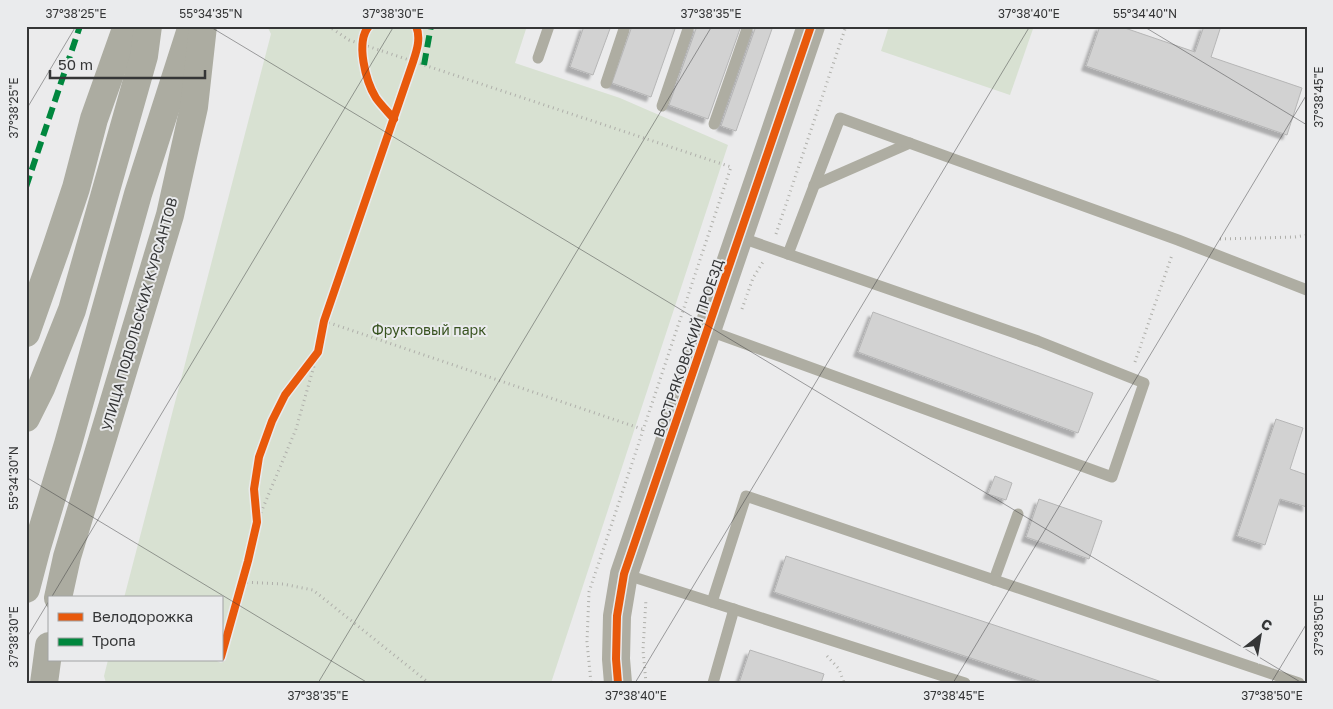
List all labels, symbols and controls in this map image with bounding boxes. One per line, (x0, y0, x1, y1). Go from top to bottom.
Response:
text: 37°38'25"E (46, 6, 106, 21)
text: 55°34'35"N (179, 6, 243, 21)
text: 37°38'30"E (362, 6, 424, 21)
text: 37°38'35"E (680, 6, 742, 21)
text: 37°38'40"E (998, 6, 1060, 21)
text: 55°34'40"N (1113, 6, 1177, 21)
scale bar (50, 48, 205, 80)
text: 50 m (58, 55, 93, 73)
text: 37°38'45"E (1311, 66, 1326, 128)
text: 37°38'25"E (6, 78, 21, 138)
street label: УЛИЦА ПОДОЛЬСКИХ КУРСАНТОВ (97, 195, 181, 433)
street label: ВОСТРЯКОВСКИЙ ПРОЕЗД (649, 257, 727, 439)
park label: Фруктовый парк (372, 321, 486, 338)
text: 55°34'30"N (6, 446, 21, 510)
text: 37°38'50"E (1311, 594, 1326, 656)
legend (48, 596, 222, 662)
text: 37°38'30"E (6, 606, 21, 668)
text: Велодорожка (92, 607, 193, 625)
north arrow (1236, 612, 1286, 662)
text: С (1258, 615, 1276, 634)
text: Тропа (92, 631, 136, 649)
text: 37°38'35"E (287, 688, 349, 703)
text: 37°38'40"E (605, 688, 667, 703)
text: 37°38'45"E (923, 688, 985, 703)
text: 37°38'50"E (1241, 688, 1303, 703)

